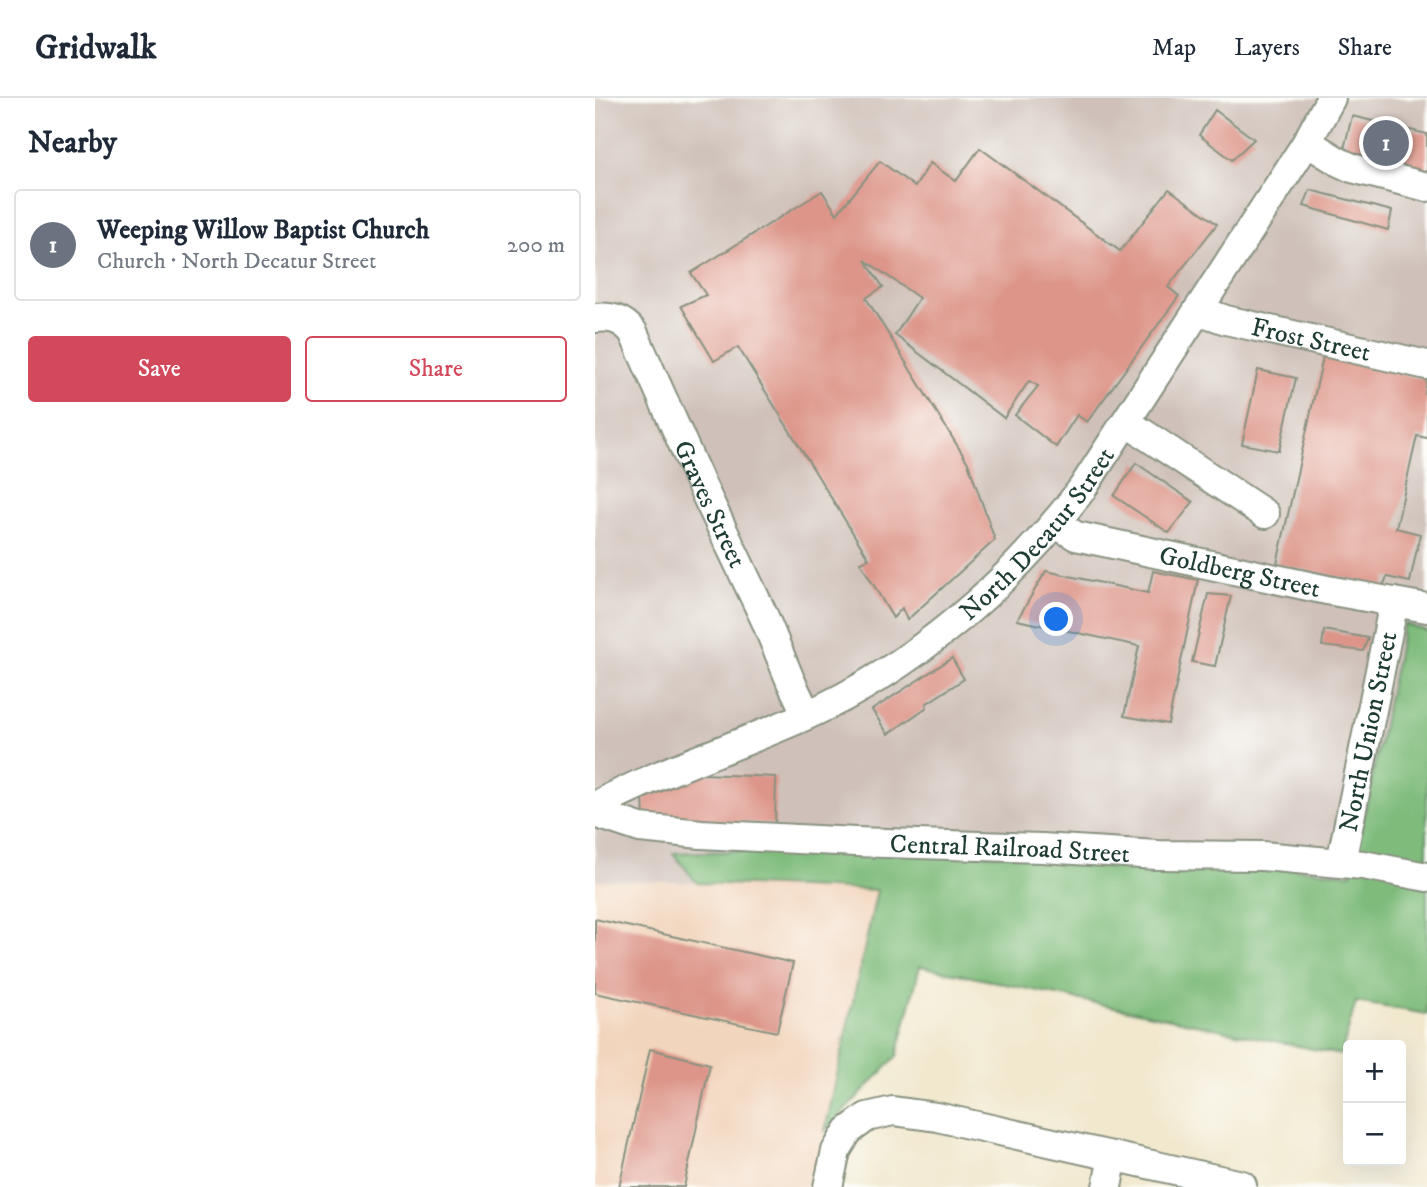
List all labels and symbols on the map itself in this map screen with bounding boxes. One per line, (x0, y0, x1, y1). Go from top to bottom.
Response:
pin: 1 (1363, 117, 1409, 169)
street label: Frost Street (1248, 311, 1374, 370)
street label: Graves Street (665, 436, 753, 573)
street label: North Decatur Street (953, 441, 1123, 629)
street label: Goldberg Street (1156, 539, 1323, 606)
your location (1039, 602, 1073, 636)
street label: North Union Street (1333, 629, 1406, 835)
street label: Central Railroad Street (889, 828, 1131, 871)

